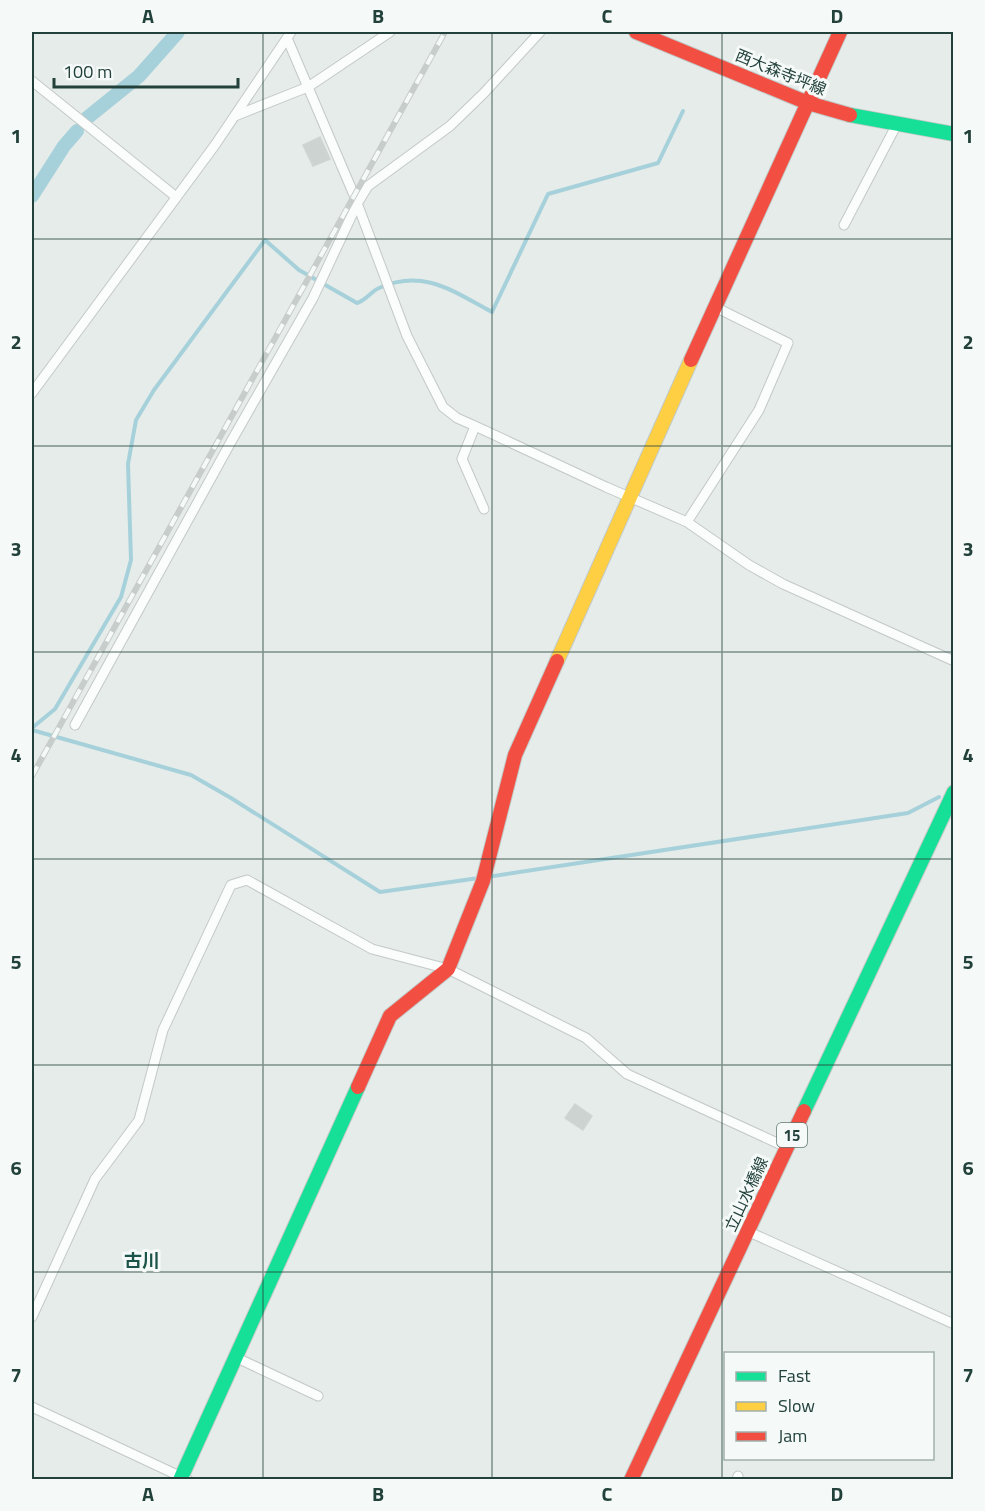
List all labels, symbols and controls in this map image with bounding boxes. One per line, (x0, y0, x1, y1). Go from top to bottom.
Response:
text: A (142, 0, 154, 31)
text: B (372, 0, 384, 31)
text: C (602, 0, 613, 31)
text: D (831, 0, 843, 31)
street label: 西大森寺坪線 (732, 43, 830, 101)
scale bar (54, 51, 238, 89)
text: 100 m (63, 58, 112, 85)
text: 1 (10, 120, 22, 151)
text: 1 (962, 120, 974, 151)
text: 2 (10, 326, 22, 357)
text: 2 (962, 326, 974, 357)
text: 3 (10, 533, 22, 564)
text: 3 (962, 533, 974, 564)
text: 4 (10, 739, 22, 770)
text: 4 (962, 739, 974, 770)
text: 5 (10, 946, 22, 977)
text: 5 (962, 946, 974, 977)
road number: 15 (777, 1123, 807, 1147)
text: 6 (10, 1152, 22, 1183)
text: 6 (962, 1152, 974, 1183)
street label: 立山水橋線 (718, 1153, 774, 1235)
district label: 古川 (124, 1247, 160, 1274)
legend (724, 1352, 934, 1460)
text: 7 (10, 1359, 22, 1390)
text: 7 (962, 1359, 974, 1390)
text: Fast (778, 1362, 811, 1389)
text: Slow (778, 1392, 815, 1419)
text: Jam (778, 1422, 807, 1449)
text: A (142, 1478, 154, 1509)
text: B (372, 1478, 384, 1509)
text: C (602, 1478, 613, 1509)
text: D (831, 1478, 843, 1509)

